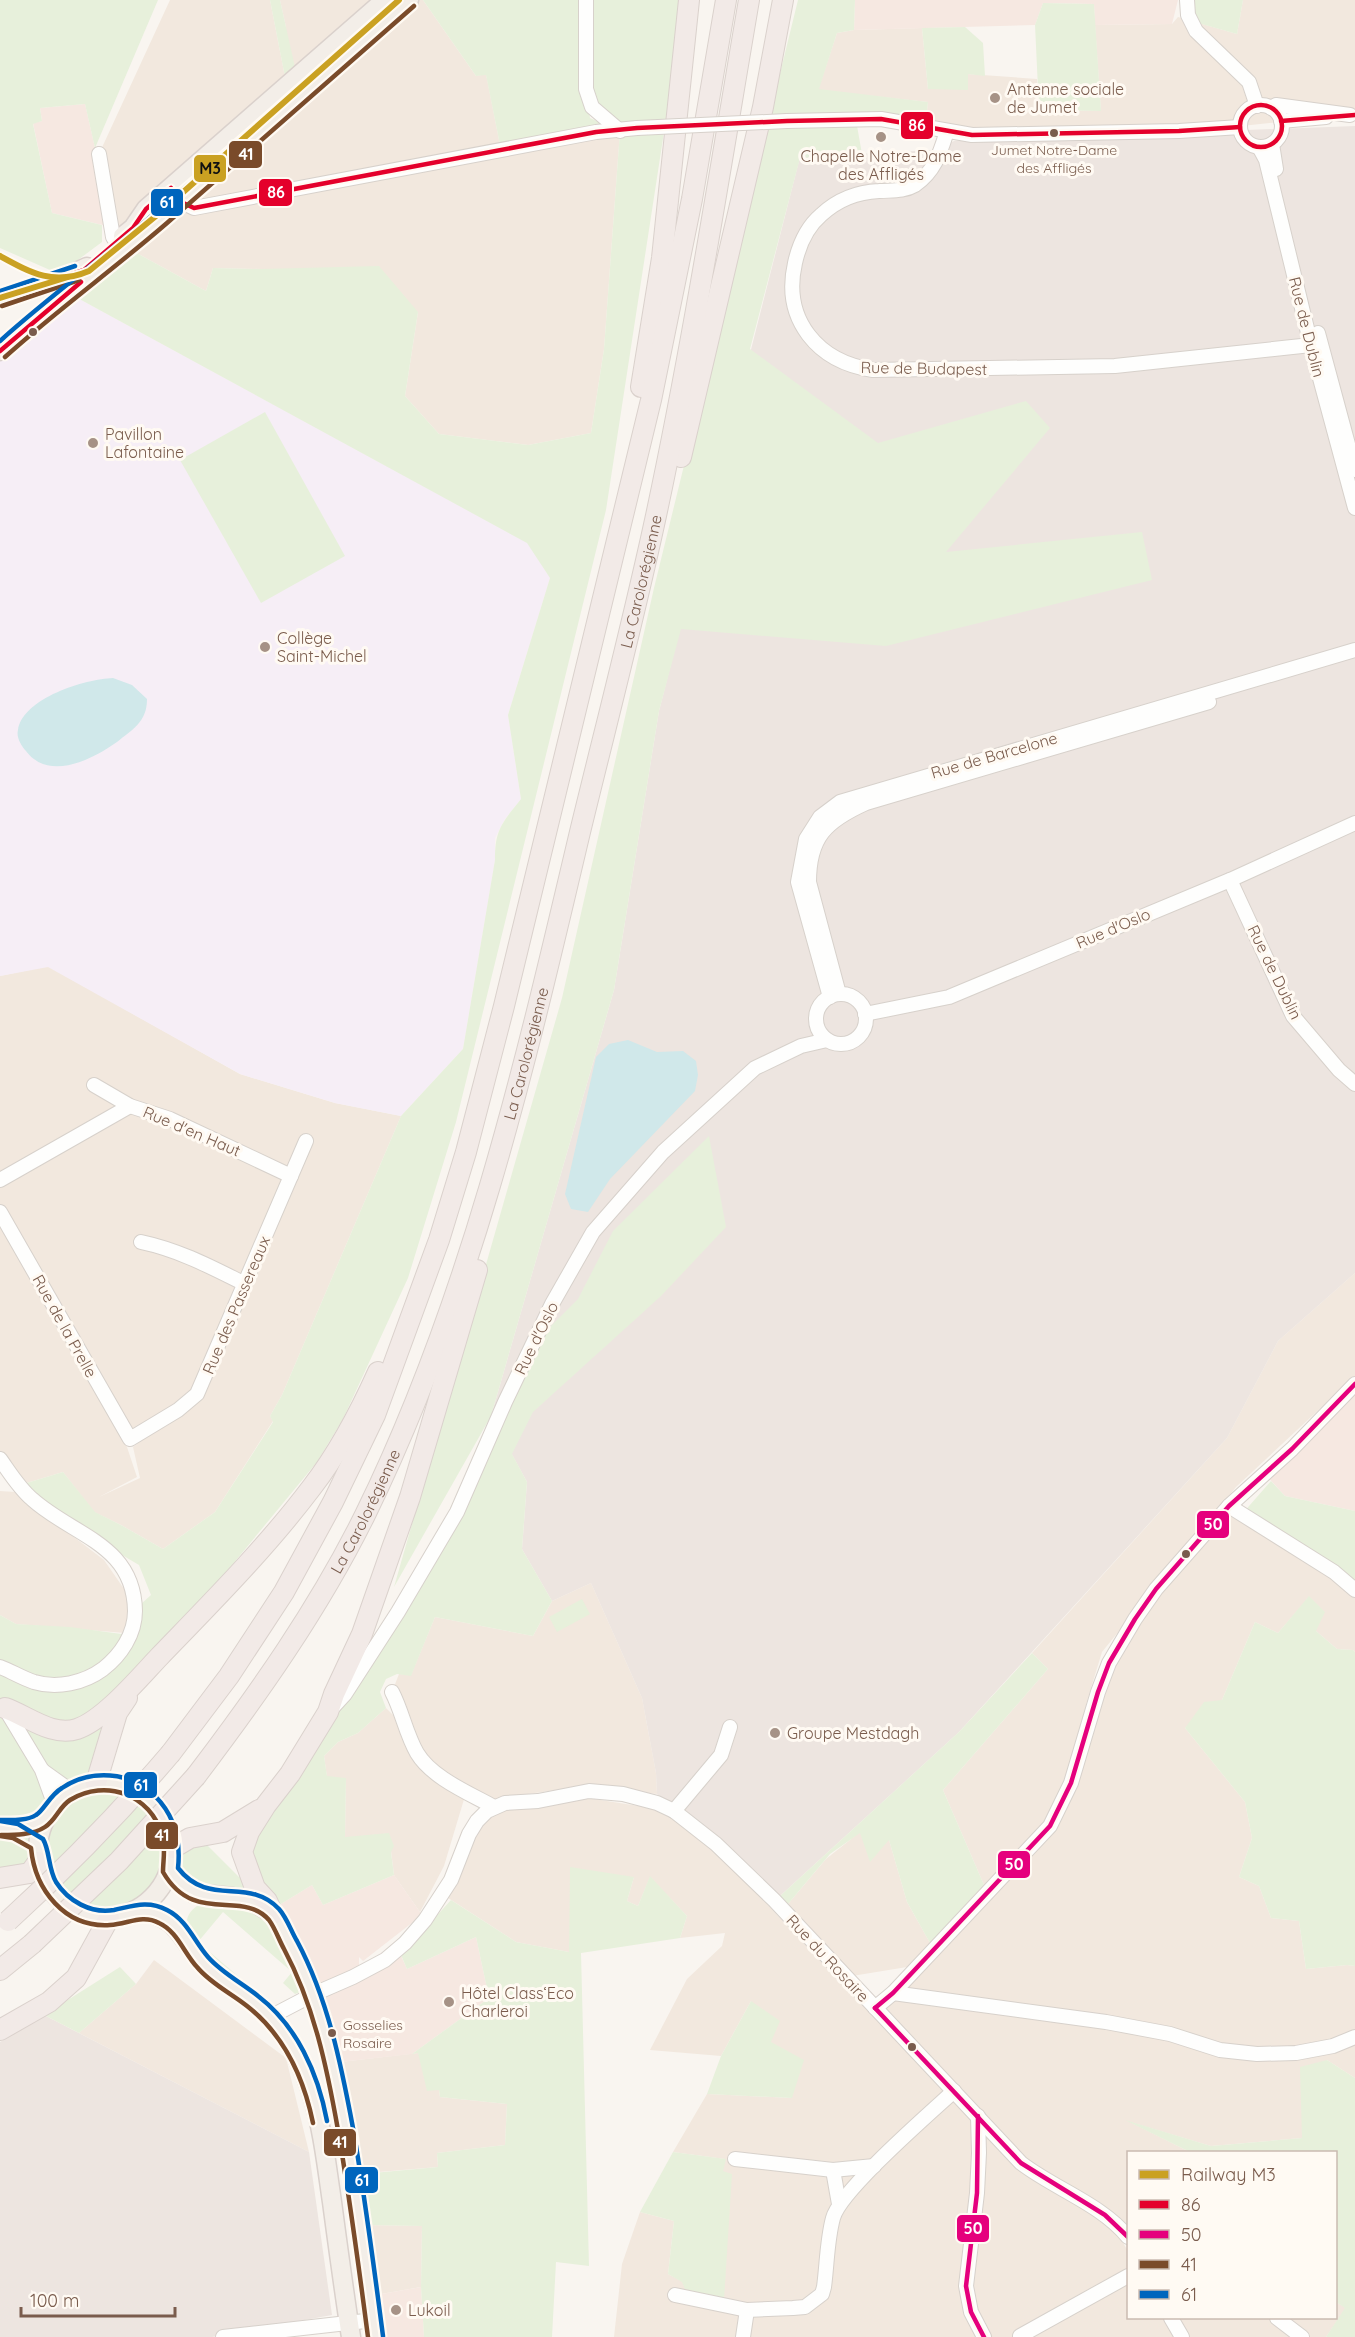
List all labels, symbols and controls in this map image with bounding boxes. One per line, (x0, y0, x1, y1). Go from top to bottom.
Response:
place label: Antenne sociale de Jumet (1007, 79, 1124, 117)
marker: Antenne sociale de Jumet (988, 91, 1002, 105)
line badge: 86 (900, 111, 934, 140)
text: 86 (908, 115, 926, 135)
marker: Jumet Notre-Dame des Affligés (1048, 127, 1060, 139)
marker: Chapelle Notre-Dame des Affligés (874, 130, 888, 144)
line badge: 41 (228, 140, 263, 169)
place label: Jumet Notre-Dame des Affligés (991, 141, 1117, 177)
text: 41 (238, 144, 254, 164)
place label: Chapelle Notre-Dame des Affligés (800, 146, 962, 184)
line badge: M3 (193, 154, 227, 183)
text: M3 (199, 158, 221, 178)
line badge: 86 (258, 178, 293, 207)
text: 86 (267, 182, 285, 202)
line badge: 61 (150, 188, 184, 217)
text: 61 (160, 192, 174, 212)
street label: Rue de Dublin (1285, 275, 1329, 379)
unlabelled marker (27, 326, 39, 338)
street label: Rue de Budapest (860, 357, 988, 379)
place label: Pavillon Lafontaine (105, 424, 184, 462)
marker: Pavillon Lafontaine (86, 436, 100, 450)
street label: La Carolorégienne (616, 513, 666, 650)
place label: Collège Saint-Michel (277, 628, 367, 666)
marker: Collège Saint-Michel (258, 640, 272, 654)
street label: Rue de Barcelone (928, 727, 1060, 783)
street label: Rue d'Oslo (1073, 903, 1153, 953)
street label: Rue de Dublin (1243, 921, 1307, 1023)
street label: La Carolorégienne (499, 985, 553, 1122)
street label: Rue d'en Haut (140, 1101, 244, 1161)
street label: Rue des Passereaux (198, 1233, 274, 1377)
street label: Rue de la Prelle (28, 1271, 102, 1381)
street label: Rue d'Oslo (510, 1298, 562, 1378)
street label: La Carolorégienne (326, 1446, 404, 1577)
line badge: 50 (1196, 1510, 1230, 1539)
text: 50 (1203, 1514, 1223, 1534)
unlabelled marker (1180, 1548, 1192, 1560)
place label: Groupe Mestdagh (787, 1723, 919, 1743)
marker: Groupe Mestdagh (768, 1726, 782, 1740)
line badge: 61 (123, 1771, 158, 1799)
text: 61 (134, 1775, 148, 1795)
line badge: 41 (145, 1821, 179, 1850)
text: 41 (154, 1825, 170, 1845)
line badge: 50 (997, 1850, 1031, 1879)
text: 50 (1004, 1854, 1024, 1874)
street label: Rue du Rosaire (782, 1910, 874, 2006)
place label: Hôtel Class‘Eco Charleroi (461, 1983, 574, 2021)
marker: Hôtel Class‘Eco Charleroi (442, 1995, 456, 2009)
place label: Gosselies Rosaire (343, 2016, 403, 2052)
marker: Gosselies Rosaire (326, 2027, 338, 2039)
unlabelled marker (906, 2041, 918, 2053)
line badge: 41 (323, 2128, 357, 2157)
text: 41 (332, 2132, 348, 2152)
legend (1127, 2151, 1337, 2319)
text: Railway M3 (1181, 2163, 1276, 2186)
line badge: 61 (344, 2166, 379, 2194)
text: 61 (355, 2170, 369, 2190)
text: 86 (1181, 2193, 1201, 2216)
line badge: 50 (956, 2214, 990, 2243)
text: 50 (963, 2218, 983, 2238)
text: 50 (1181, 2223, 1202, 2246)
text: 41 (1181, 2253, 1197, 2276)
scale bar (21, 2280, 176, 2318)
text: 61 (1181, 2283, 1197, 2306)
text: 100 m (30, 2289, 79, 2312)
place label: Lukoil (408, 2300, 451, 2320)
marker: Lukoil (389, 2303, 403, 2317)

